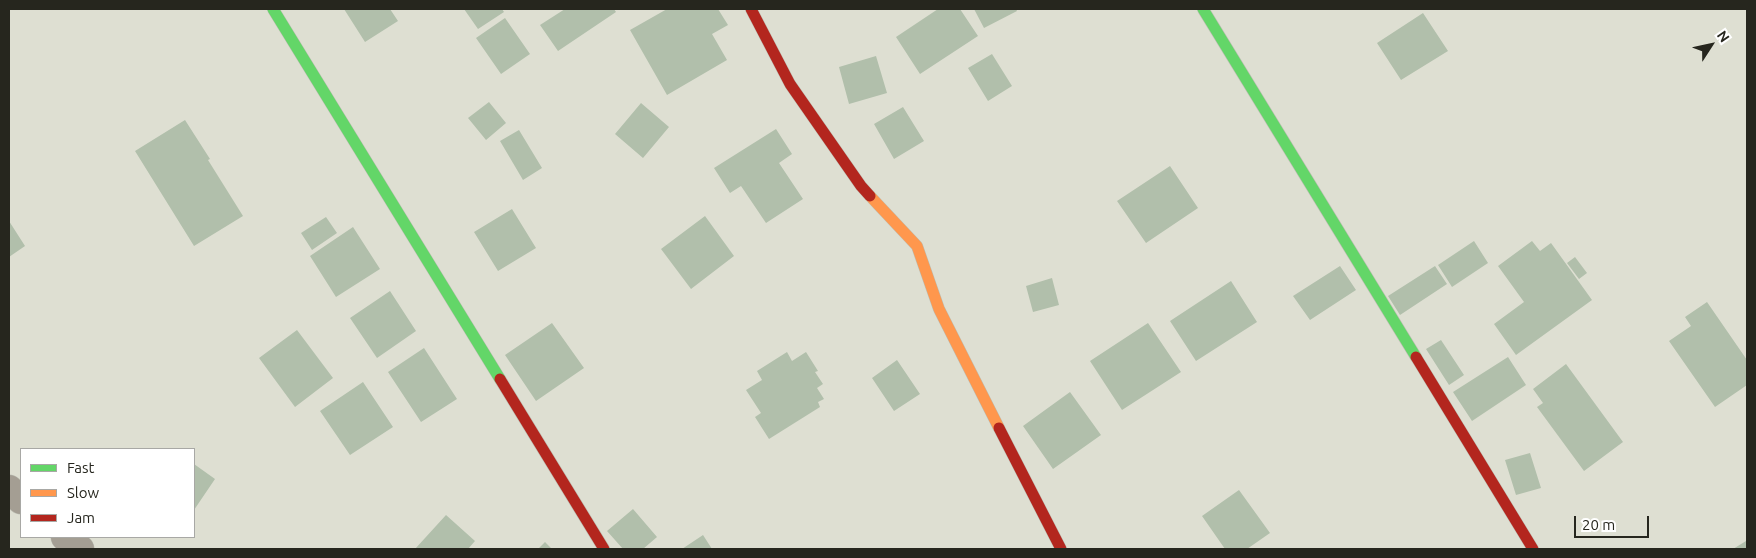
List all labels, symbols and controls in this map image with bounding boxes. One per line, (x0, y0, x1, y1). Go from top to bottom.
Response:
north arrow (1686, 20, 1736, 70)
text: N (1714, 28, 1733, 45)
legend (20, 448, 195, 538)
text: Fast (67, 459, 94, 476)
text: Slow (67, 484, 99, 501)
scale bar (1576, 506, 1651, 538)
text: Jam (67, 509, 95, 526)
text: 20 m (1582, 516, 1615, 533)

